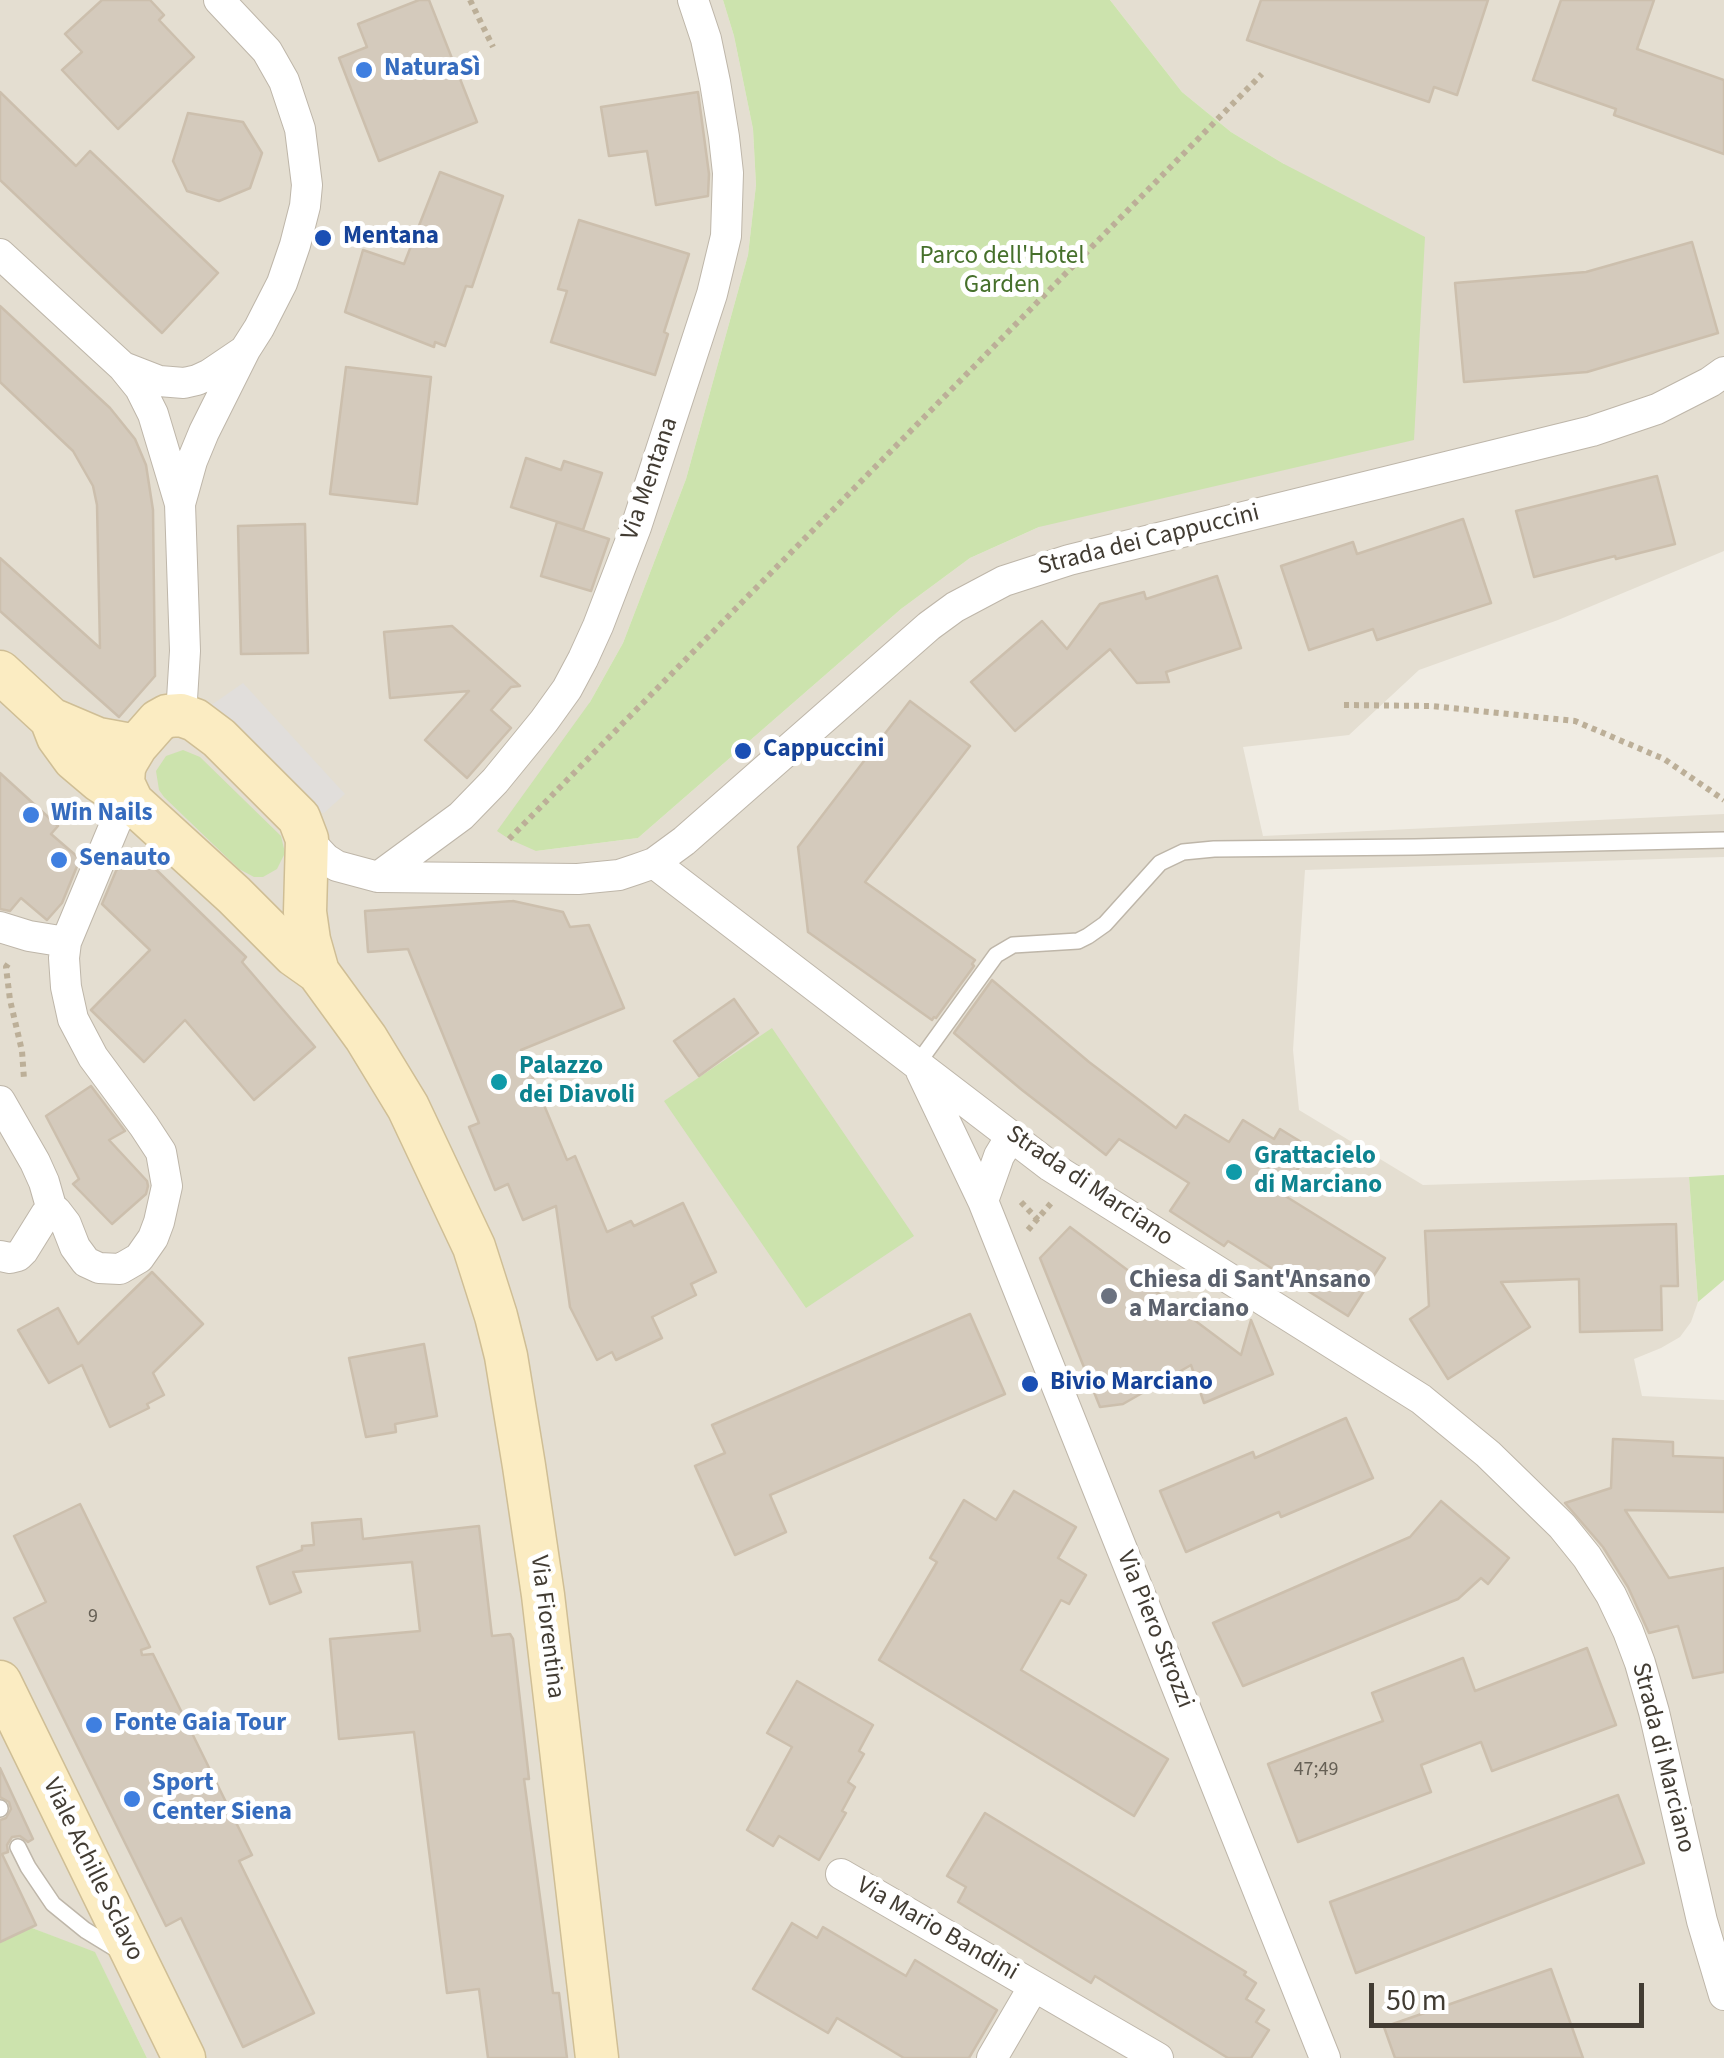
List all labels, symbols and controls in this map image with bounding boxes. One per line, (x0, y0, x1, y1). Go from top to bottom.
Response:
place label: NaturaSì (384, 55, 480, 85)
marker: NaturaSì (353, 59, 375, 81)
place label: Mentana (343, 223, 439, 253)
marker: Mentana (312, 227, 334, 249)
park label: Parco dell'Hotel Garden (919, 243, 1085, 302)
street label: Via Mentana (616, 414, 686, 544)
street label: Strada dei Cappuccini (1035, 499, 1263, 583)
place label: Cappuccini (763, 736, 884, 766)
marker: Cappuccini (732, 740, 754, 762)
place label: Win Nails (51, 800, 152, 830)
marker: Win Nails (20, 804, 42, 826)
place label: Senauto (79, 845, 171, 875)
marker: Senauto (48, 849, 70, 871)
place label: Palazzo dei Diavoli (519, 1053, 635, 1112)
marker: Palazzo dei Diavoli (488, 1071, 510, 1093)
street label: Strada di Marciano (1000, 1120, 1178, 1254)
place label: Grattacielo di Marciano (1254, 1143, 1382, 1202)
marker: Grattacielo di Marciano (1223, 1161, 1245, 1183)
place label: Chiesa di Sant'Ansano a Marciano (1129, 1267, 1371, 1326)
marker: Chiesa di Sant'Ansano a Marciano (1098, 1285, 1120, 1307)
place label: Bivio Marciano (1050, 1369, 1213, 1399)
marker: Bivio Marciano (1019, 1373, 1041, 1395)
street label: Via Piero Strozzi (1109, 1547, 1199, 1713)
street label: Via Fiorentina (522, 1554, 570, 1700)
house number: 9 (88, 1606, 98, 1630)
street label: Strada di Marciano (1624, 1660, 1700, 1856)
place label: Fonte Gaia Tour (114, 1710, 286, 1740)
marker: Fonte Gaia Tour (83, 1714, 105, 1736)
house number: 47;49 (1294, 1759, 1338, 1783)
place label: Sport Center Siena (152, 1770, 292, 1829)
street label: Viale Achille Sclavo (35, 1774, 149, 1966)
marker: Sport Center Siena (121, 1788, 143, 1810)
street label: Via Mario Bandini (851, 1872, 1023, 1988)
scale bar (1374, 1963, 1649, 2025)
text: 50 m (1386, 1979, 1447, 2022)

